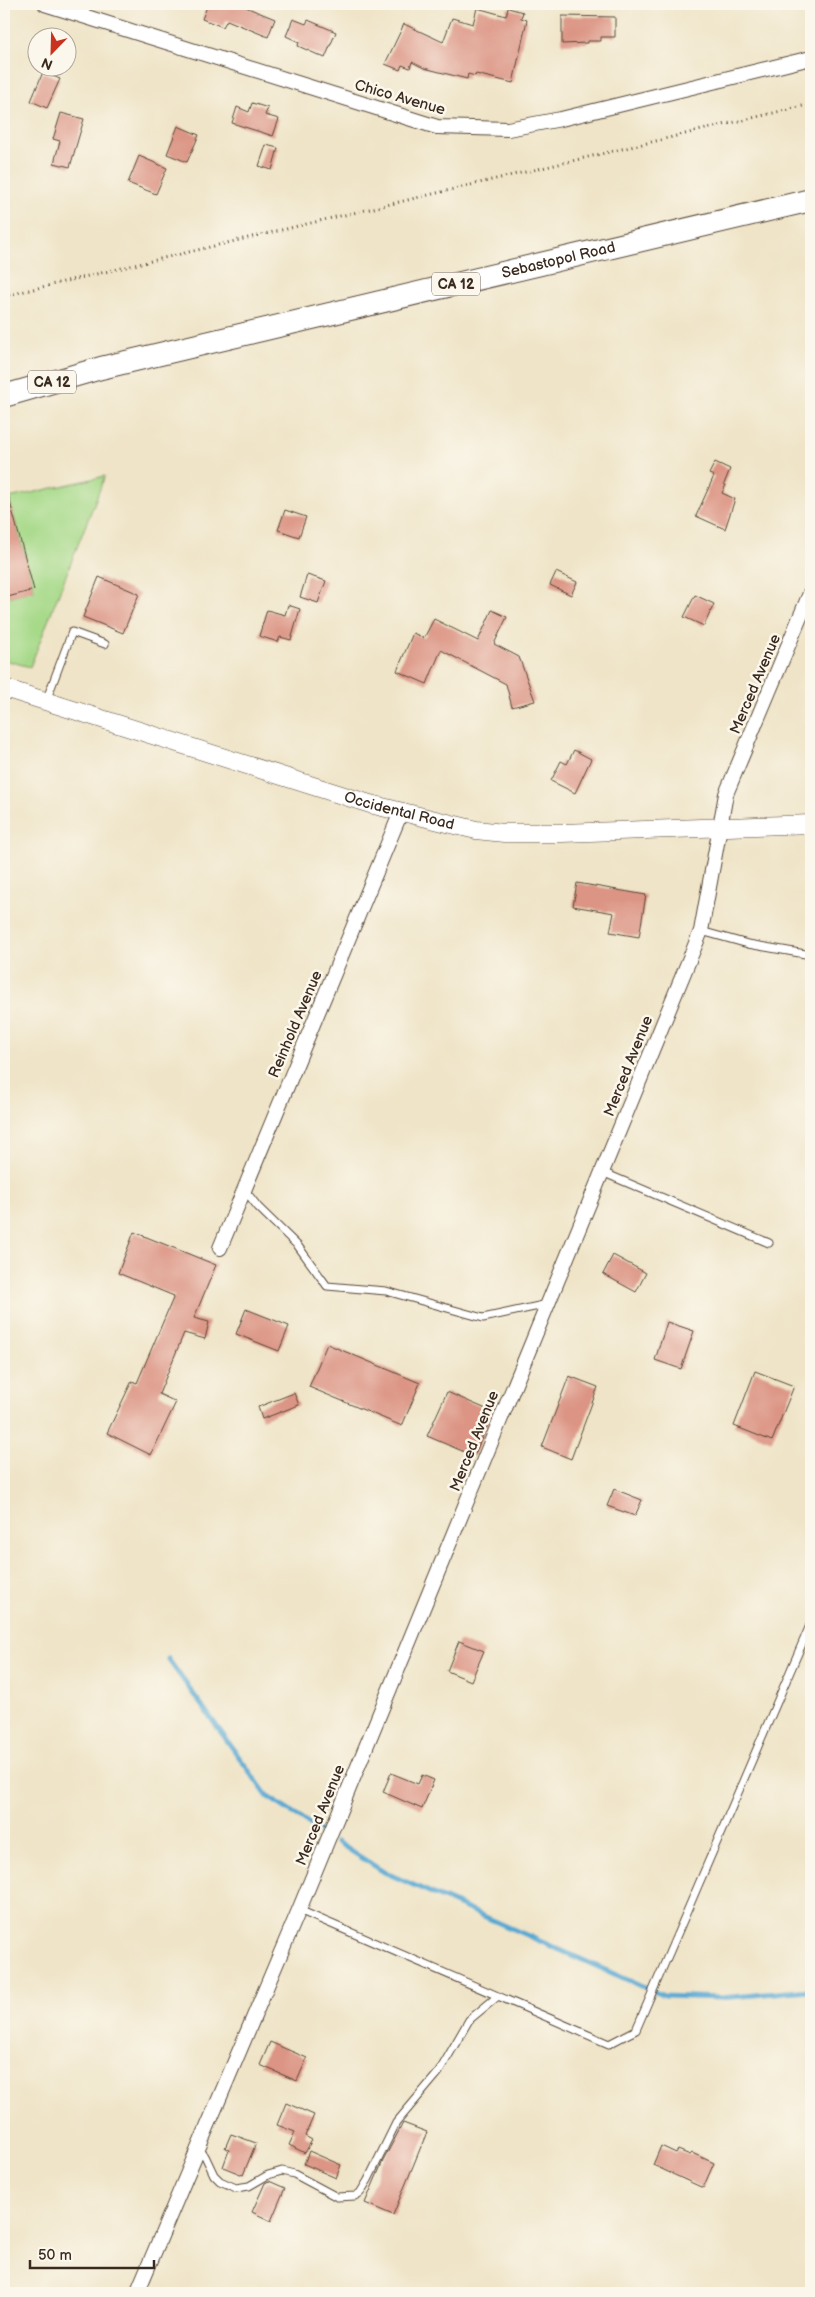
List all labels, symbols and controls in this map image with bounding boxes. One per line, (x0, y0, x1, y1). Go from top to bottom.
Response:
north arrow (28, 28, 78, 78)
text: N (39, 54, 55, 73)
street label: Chico Avenue (352, 75, 447, 120)
street label: Sebastopol Road (500, 238, 617, 283)
road number: CA 12 (432, 272, 480, 296)
road number: CA 12 (28, 371, 76, 394)
street label: Merced Avenue (726, 631, 785, 737)
street label: Occidental Road (342, 787, 456, 834)
street label: Reinhold Avenue (264, 968, 327, 1081)
street label: Merced Avenue (600, 1013, 657, 1119)
street label: Merced Avenue (446, 1388, 503, 1494)
street label: Merced Avenue (292, 1762, 349, 1868)
scale bar (30, 2237, 154, 2269)
text: 50 m (38, 2246, 72, 2265)

